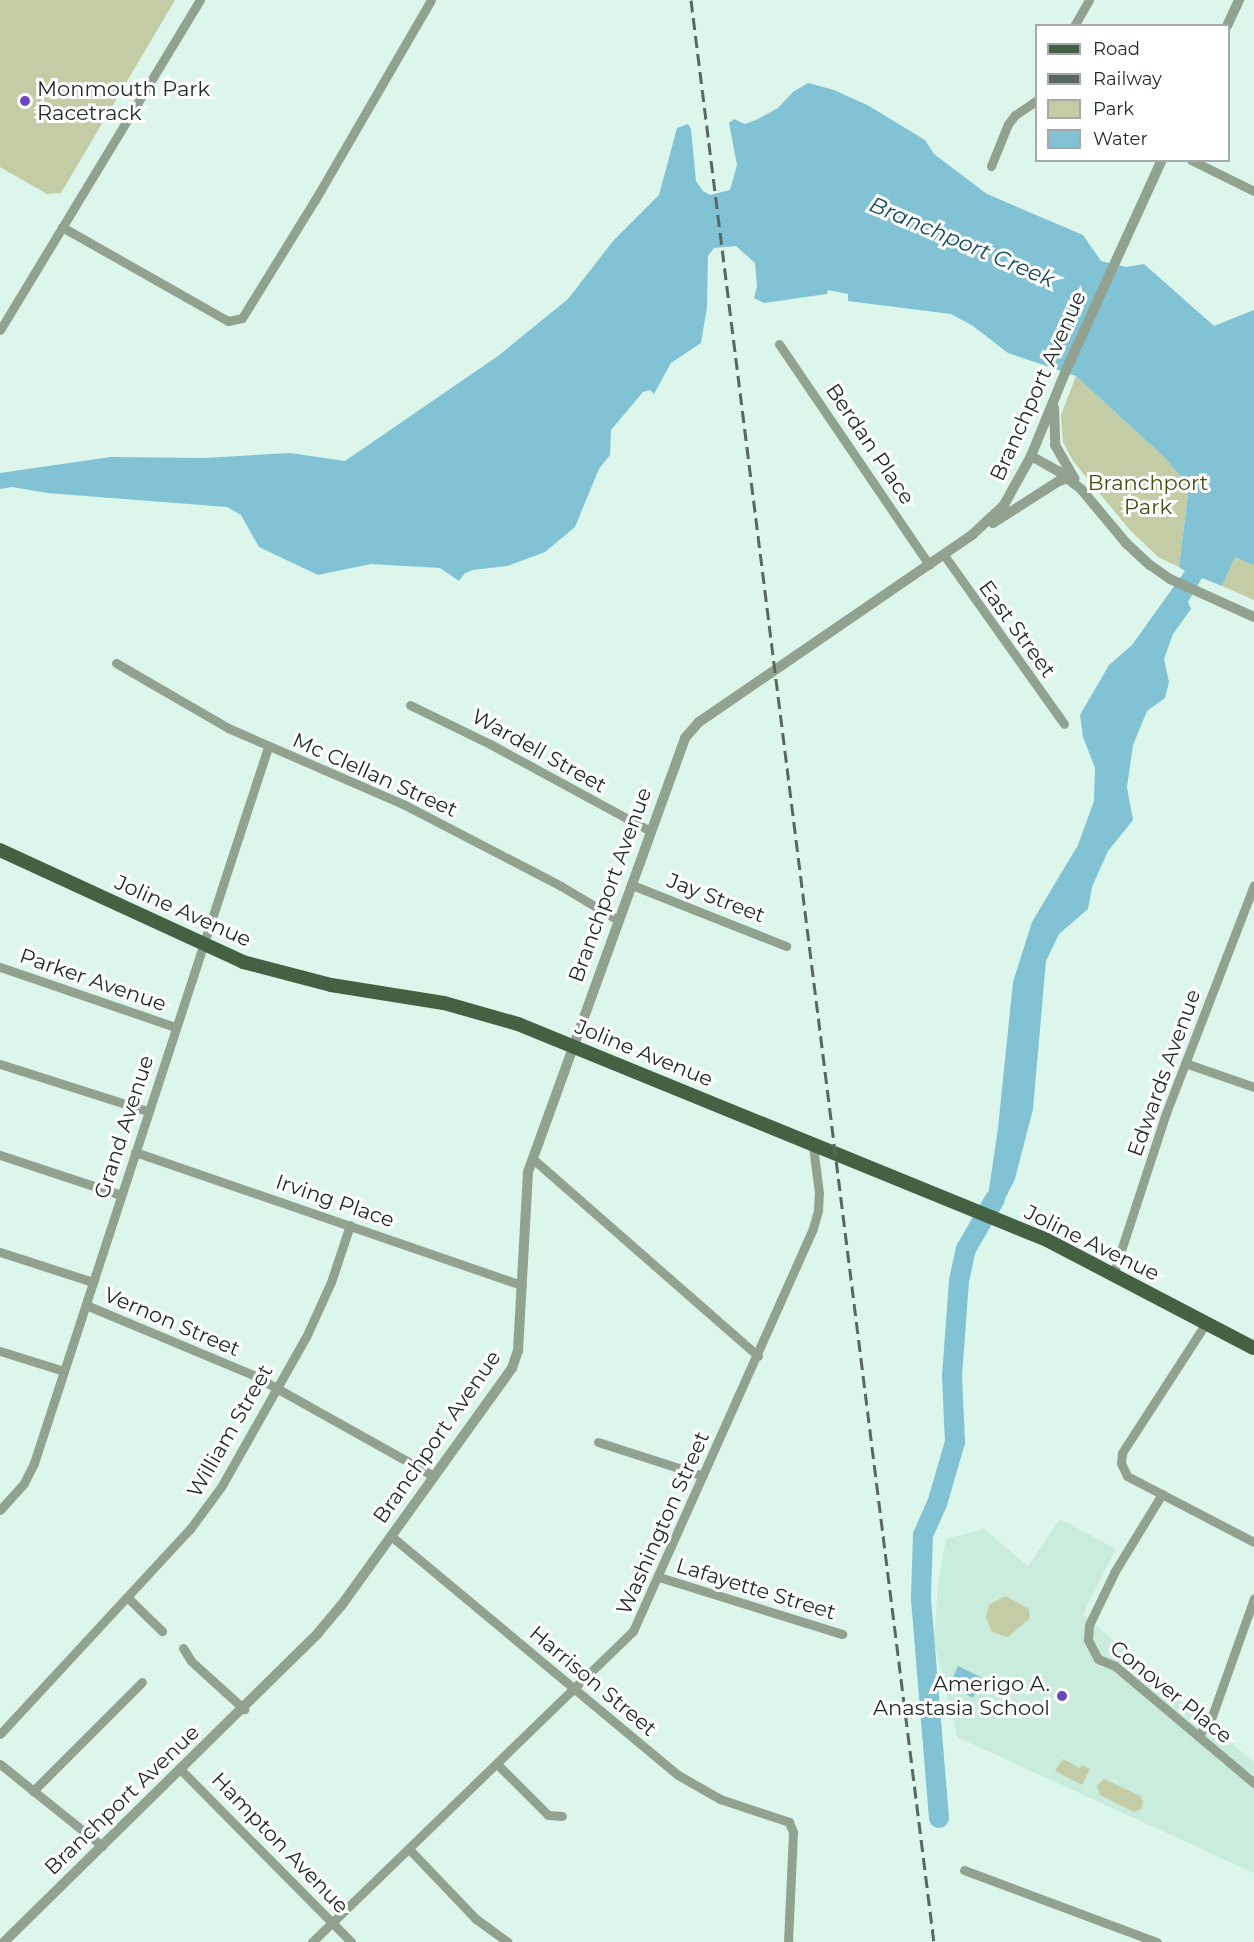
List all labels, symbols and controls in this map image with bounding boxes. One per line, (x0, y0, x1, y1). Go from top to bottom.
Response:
legend (1035, 24, 1230, 162)
text: Road (1093, 38, 1140, 60)
text: Railway (1093, 68, 1162, 90)
place label: Monmouth Park Racetrack (37, 76, 210, 126)
marker: Monmouth Park Racetrack (18, 94, 32, 108)
text: Park (1093, 98, 1134, 120)
text: Water (1093, 128, 1148, 150)
water label: Branchport Creek (865, 191, 1059, 293)
street label: Branchport Avenue (985, 287, 1091, 485)
street label: Berdan Place (820, 379, 920, 509)
park label: Branchport Park (1088, 470, 1208, 520)
street label: East Street (973, 575, 1061, 683)
street label: Wardell Street (467, 704, 611, 798)
street label: Mc Clellan Street (289, 727, 461, 823)
street label: Branchport Avenue (563, 784, 657, 986)
street label: Jay Street (663, 868, 769, 928)
street label: Joline Avenue (111, 870, 255, 952)
street label: Parker Avenue (16, 943, 170, 1017)
street label: Edwards Avenue (1122, 986, 1206, 1160)
street label: Joline Avenue (571, 1014, 717, 1092)
street label: Grand Avenue (89, 1052, 159, 1202)
street label: Irving Place (272, 1169, 398, 1233)
street label: Joline Avenue (1021, 1200, 1163, 1286)
street label: Vernon Street (100, 1282, 244, 1362)
street label: Branchport Avenue (368, 1346, 506, 1528)
street label: William Street (182, 1360, 278, 1502)
street label: Washington Street (611, 1428, 715, 1618)
street label: Lafayette Street (673, 1553, 839, 1625)
street label: Harrison Street (524, 1620, 662, 1742)
street label: Conover Place (1105, 1635, 1237, 1749)
place label: Amerigo A. Anastasia School (873, 1671, 1050, 1721)
marker: Amerigo A. Anastasia School (1055, 1689, 1069, 1703)
street label: Branchport Avenue (39, 1720, 205, 1880)
street label: Hampton Avenue (206, 1767, 354, 1919)

